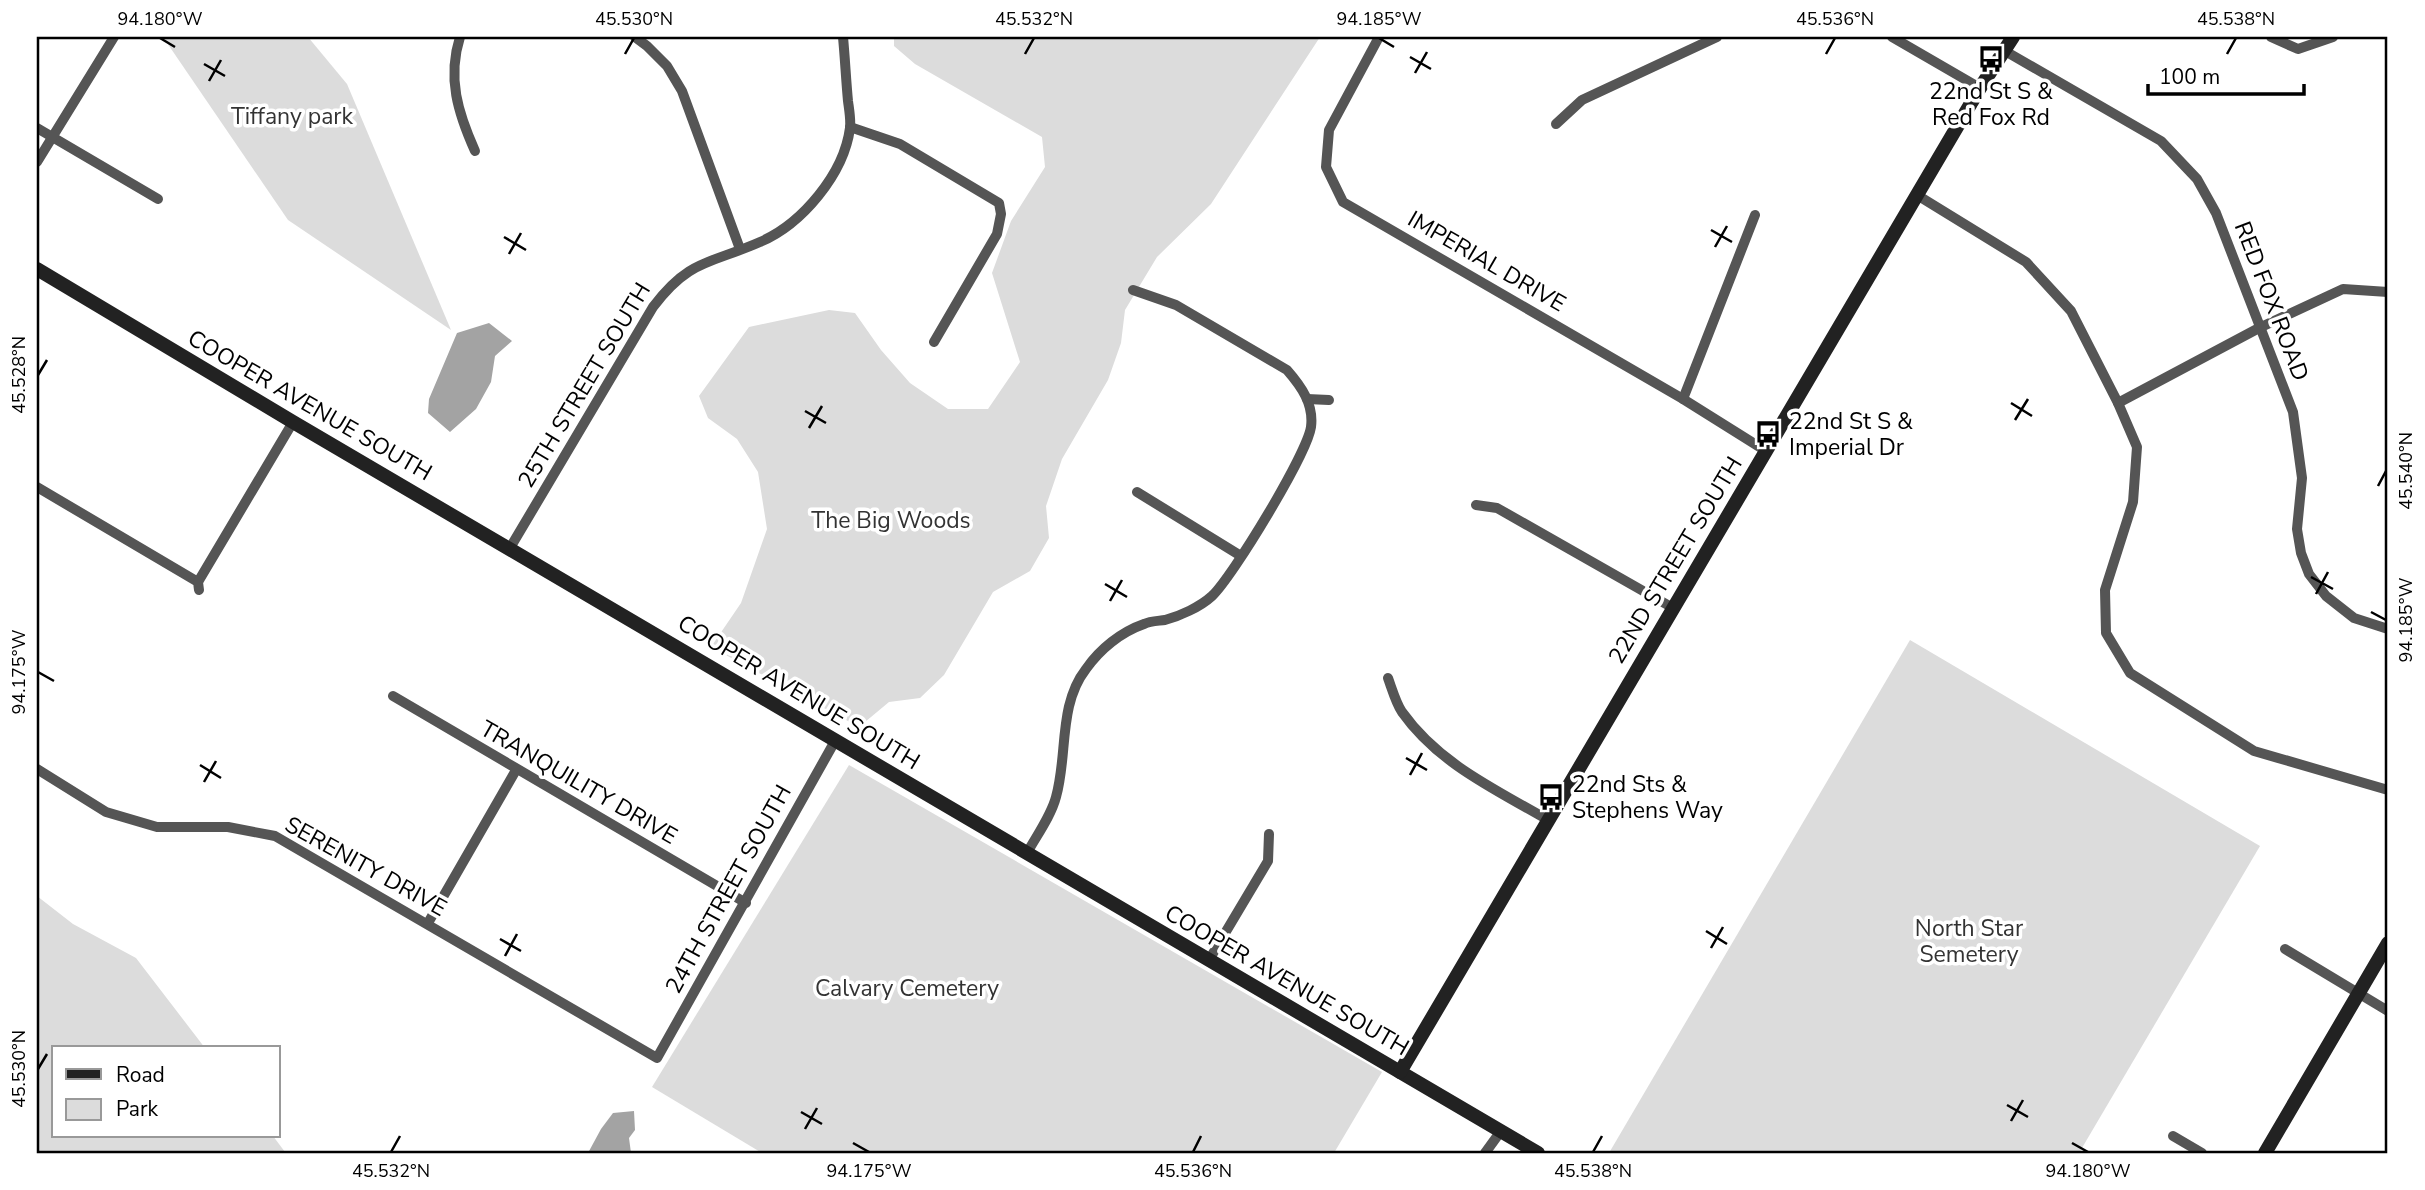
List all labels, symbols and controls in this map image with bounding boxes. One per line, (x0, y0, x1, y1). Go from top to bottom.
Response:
text: 94.180°W (118, 7, 203, 31)
text: 45.530°N (595, 7, 673, 31)
text: 45.532°N (995, 7, 1073, 31)
text: 94.185°W (1337, 7, 1422, 31)
text: 45.536°N (1796, 7, 1874, 31)
text: 45.538°N (2197, 7, 2275, 31)
bus stop icon: 22nd St S & Red Fox Rd (1976, 44, 2006, 74)
scale bar (2148, 52, 2304, 96)
text: 100 m (2159, 63, 2220, 91)
place label: 22nd St S & Red Fox Rd (1929, 76, 2053, 133)
park label: Tiffany park (231, 101, 354, 132)
street label: IMPERIAL DRIVE (1402, 204, 1571, 319)
street label: RED FOX ROAD (2227, 217, 2316, 385)
street label: 25TH STREET SOUTH (511, 277, 658, 494)
street label: COOPER AVENUE SOUTH (182, 323, 438, 488)
text: 45.528°N (7, 336, 31, 414)
place label: 22nd St S & Imperial Dr (1789, 406, 1913, 463)
bus stop icon: 22nd St S & Imperial Dr (1753, 419, 1783, 449)
text: 45.540°N (2394, 432, 2418, 510)
street label: 22ND STREET SOUTH (1601, 451, 1750, 670)
park label: The Big Woods (811, 505, 971, 536)
text: 94.185°W (2394, 577, 2418, 662)
street label: COOPER AVENUE SOUTH (672, 608, 926, 777)
text: 94.175°W (7, 629, 31, 714)
street label: TRANQUILITY DRIVE (475, 713, 683, 852)
place label: 22nd Sts & Stephens Way (1572, 769, 1723, 826)
street label: 24TH STREET SOUTH (658, 779, 799, 999)
bus stop icon: 22nd Sts & Stephens Way (1536, 782, 1566, 812)
street label: SERENITY DRIVE (279, 809, 452, 924)
street label: COOPER AVENUE SOUTH (1159, 898, 1415, 1063)
park label: North Star Semetery (1915, 913, 2024, 970)
park label: Calvary Cemetery (815, 973, 999, 1004)
text: 45.530°N (7, 1030, 31, 1108)
legend (52, 1046, 280, 1138)
text: Road (116, 1061, 165, 1089)
text: Park (116, 1095, 158, 1123)
text: 45.532°N (352, 1159, 430, 1183)
text: 94.175°W (827, 1159, 912, 1183)
text: 45.536°N (1154, 1159, 1232, 1183)
text: 45.538°N (1554, 1159, 1632, 1183)
text: 94.180°W (2046, 1159, 2131, 1183)

